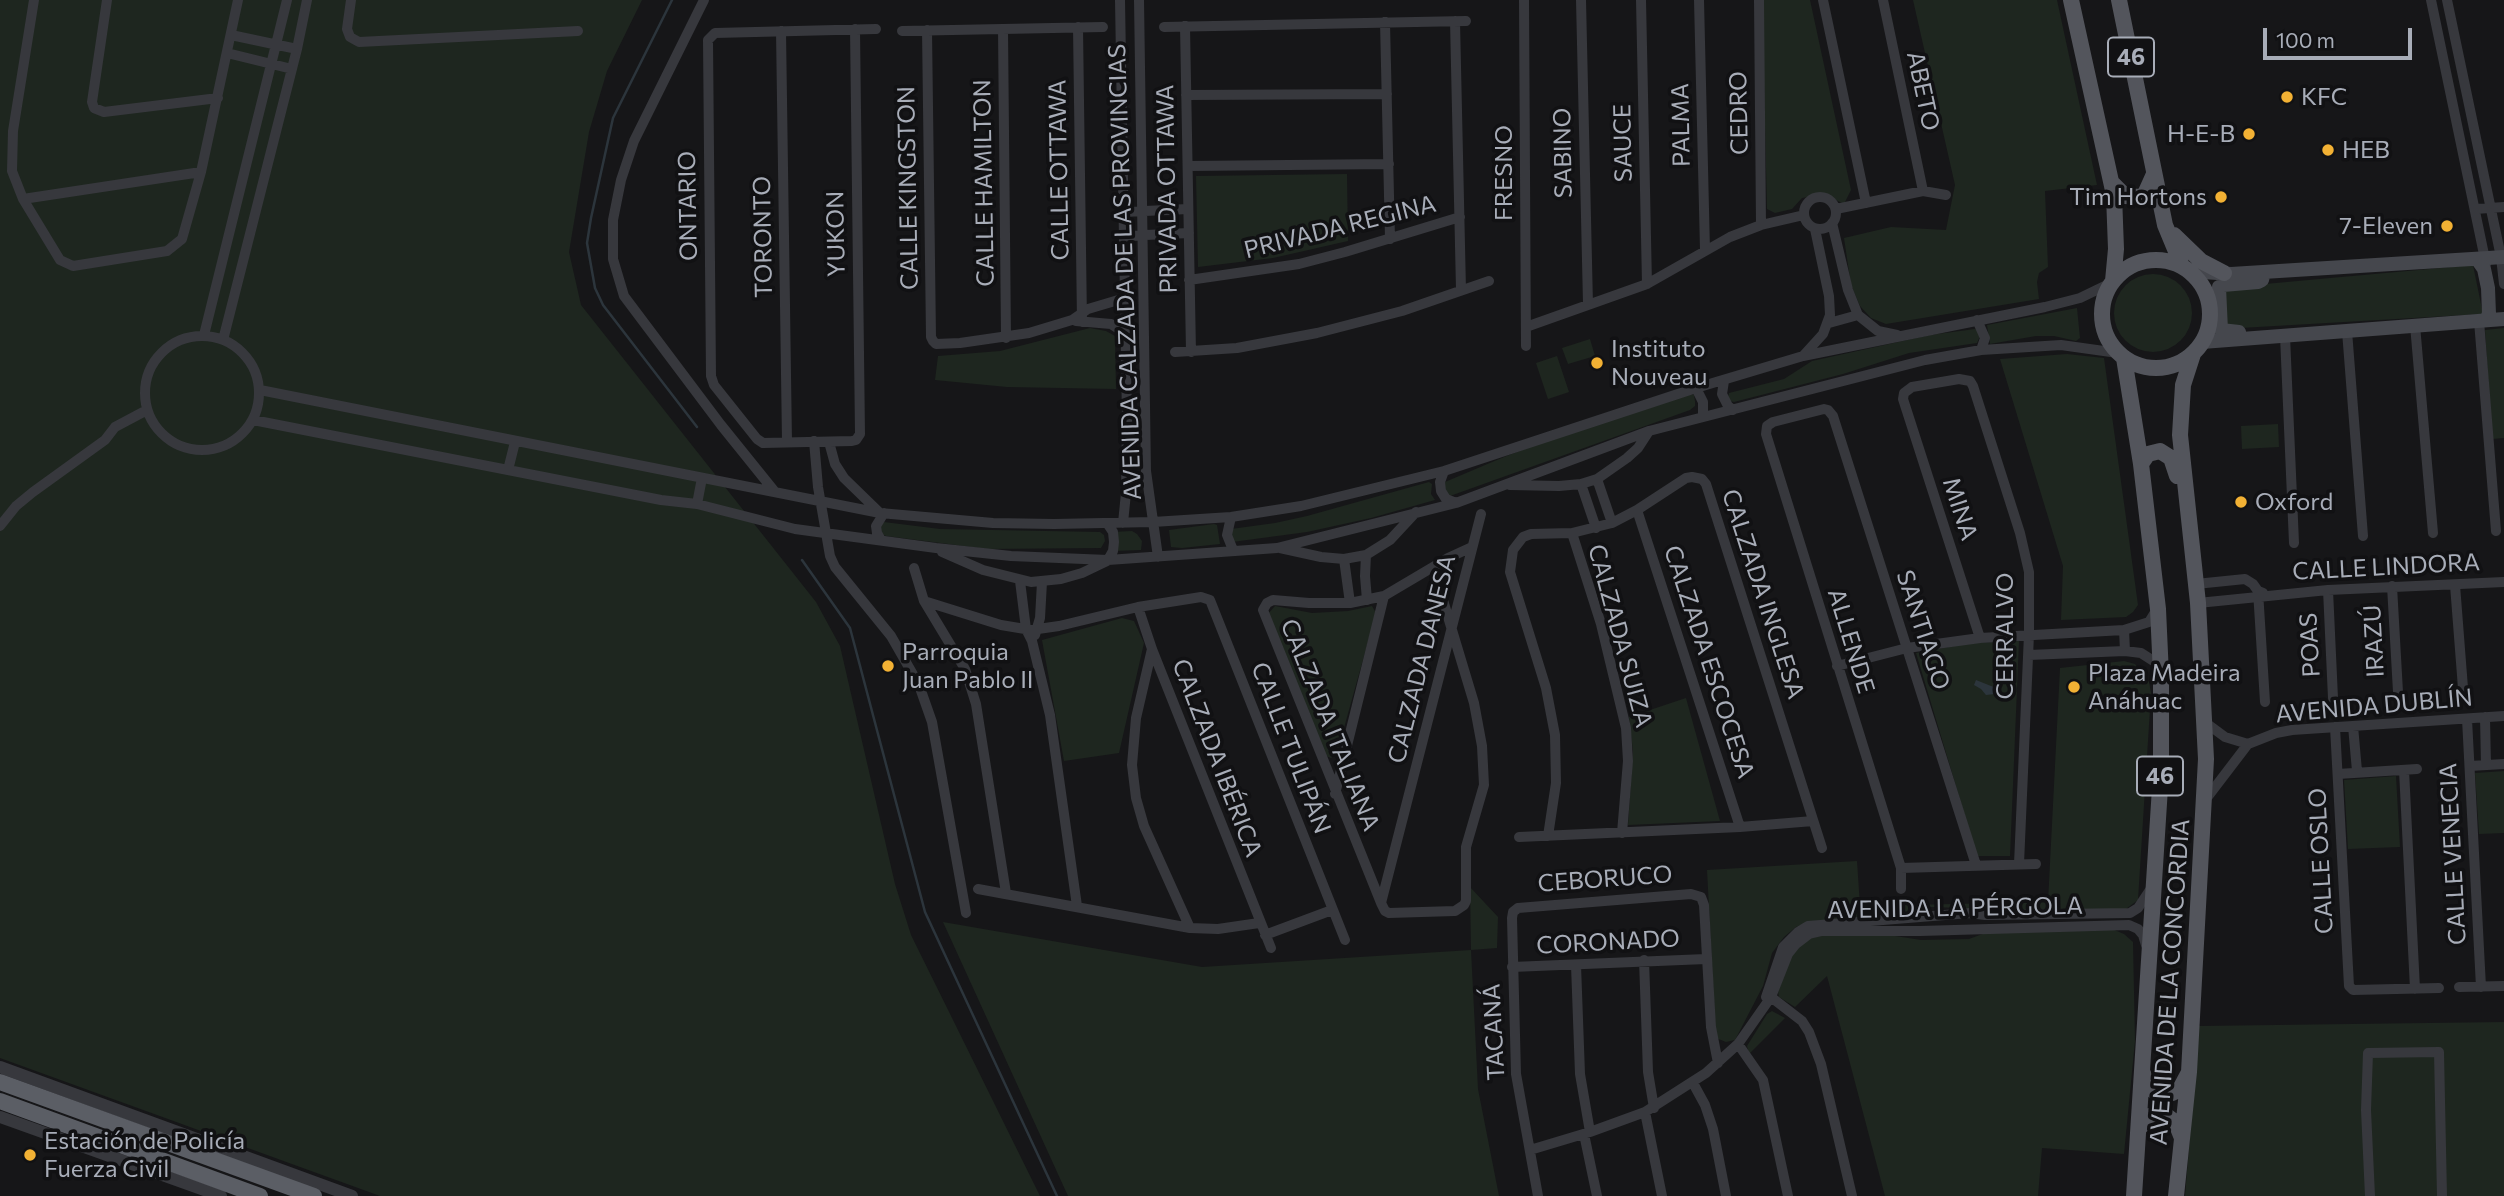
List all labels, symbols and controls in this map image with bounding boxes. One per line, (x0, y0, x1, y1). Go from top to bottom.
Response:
scale bar (2266, 14, 2415, 58)
text: 100 m (2276, 27, 2335, 52)
road number: 46 (2108, 38, 2154, 76)
street label: AVENIDA CALZADA DE LAS PROVINCIAS (1103, 43, 1147, 501)
street label: ABETO (1901, 49, 1945, 133)
street label: CEDRO (1724, 71, 1754, 155)
street label: CALLE HAMILTON (968, 79, 1000, 287)
street label: CALLE OTTAWA (1043, 79, 1075, 261)
street label: PALMA (1666, 83, 1696, 167)
place label: KFC (2301, 83, 2347, 111)
street label: PRIVADA OTTAWA (1151, 84, 1183, 294)
street label: CALLE KINGSTON (892, 86, 924, 290)
marker: KFC (2279, 89, 2295, 105)
street label: SAUCE (1608, 104, 1638, 182)
street label: SABINO (1548, 107, 1578, 199)
place label: H-E-B (2167, 120, 2235, 148)
street label: FRESNO (1490, 125, 1518, 221)
marker: H-E-B (2241, 126, 2257, 142)
place label: HEB (2342, 136, 2390, 164)
marker: HEB (2320, 142, 2336, 158)
street label: ONTARIO (673, 151, 703, 261)
street label: TORONTO (748, 176, 778, 298)
place label: Tim Hortons (2069, 183, 2207, 211)
street label: PRIVADA REGINA (1241, 189, 1439, 265)
marker: Tim Hortons (2213, 189, 2229, 205)
street label: YUKON (821, 191, 851, 277)
place label: 7-Eleven (2339, 212, 2433, 240)
marker: 7-Eleven (2439, 218, 2455, 234)
place label: Instituto Nouveau (1611, 335, 1707, 391)
marker: Instituto Nouveau (1589, 355, 1605, 371)
street label: MINA (1936, 474, 1984, 544)
street label: CALZADA INGLESA (1716, 486, 1810, 702)
place label: Oxford (2255, 488, 2333, 516)
marker: Oxford (2233, 494, 2249, 510)
street label: CALZADA SUIZA (1582, 541, 1658, 731)
street label: CALZADA ESCOCESA (1658, 542, 1760, 782)
street label: CALLE LINDORA (2291, 548, 2481, 586)
street label: CALZADA DANESA (1382, 552, 1462, 766)
street label: SANTIAGO (1890, 567, 1956, 693)
street label: CERRALVO (1991, 573, 2019, 699)
street label: ALLENDE (1821, 585, 1881, 697)
street label: IRAZÚ (2358, 604, 2390, 678)
street label: POAS (2294, 612, 2326, 678)
street label: CALZADA ITALIANA (1274, 615, 1386, 835)
place label: Parroquia Juan Pablo II (902, 638, 1034, 694)
street label: CALZADA IBÉRICA (1166, 655, 1268, 861)
marker: Parroquia Juan Pablo II (880, 658, 896, 674)
street label: CALLE TULIPÁN (1245, 658, 1337, 838)
place label: Plaza Madeira Anáhuac (2088, 659, 2241, 715)
marker: Plaza Madeira Anáhuac (2066, 679, 2082, 695)
street label: AVENIDA DUBLÍN (2274, 683, 2474, 729)
road number: 46 (2137, 756, 2183, 796)
street label: CALLE VENECIA (2434, 762, 2472, 946)
street label: CALLE OSLO (2303, 787, 2339, 935)
street label: AVENIDA DE LA CONCORDIA (2144, 818, 2196, 1146)
street label: CEBORUCO (1537, 860, 1673, 898)
street label: AVENIDA LA PÉRGOLA (1827, 891, 2083, 925)
street label: CORONADO (1536, 924, 1680, 960)
street label: TACANÁ (1477, 983, 1511, 1081)
place label: Estación de Policía Fuerza Civil (44, 1127, 245, 1183)
marker: Estación de Policía Fuerza Civil (22, 1147, 38, 1163)

